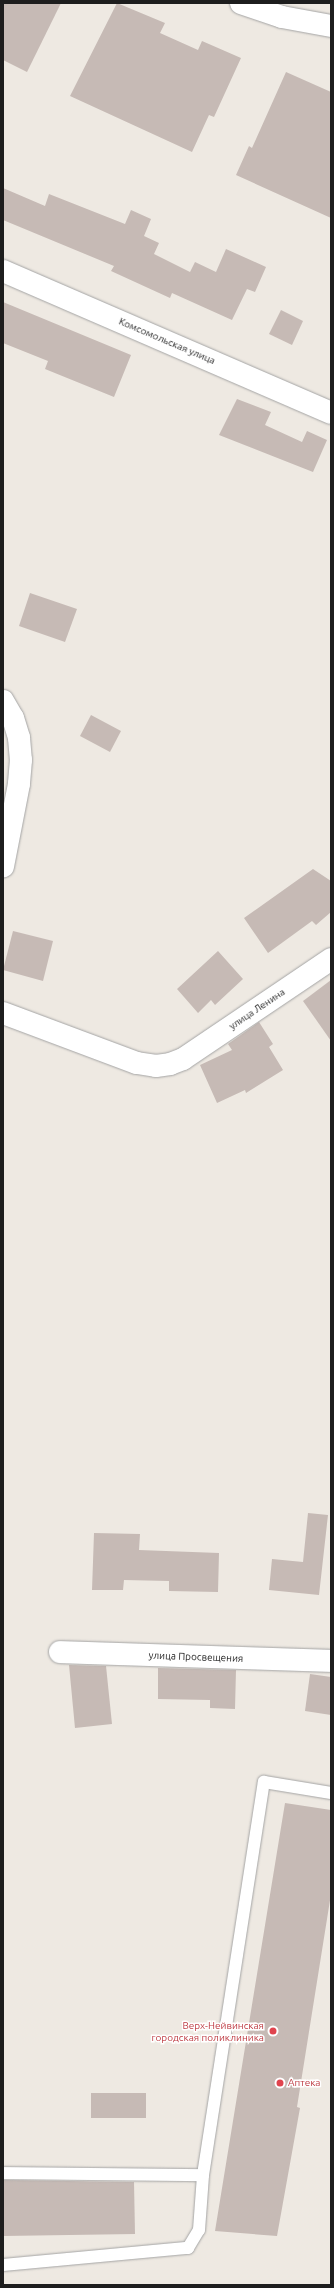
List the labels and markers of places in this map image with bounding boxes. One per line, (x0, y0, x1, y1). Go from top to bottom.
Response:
place label: Верх-Нейвинская городская поликлиника (151, 2019, 264, 2042)
marker: Верх-Нейвинская городская поликлиника (267, 2025, 279, 2037)
place label: Аптека (288, 2077, 320, 2089)
marker: Аптека (275, 2078, 285, 2088)

